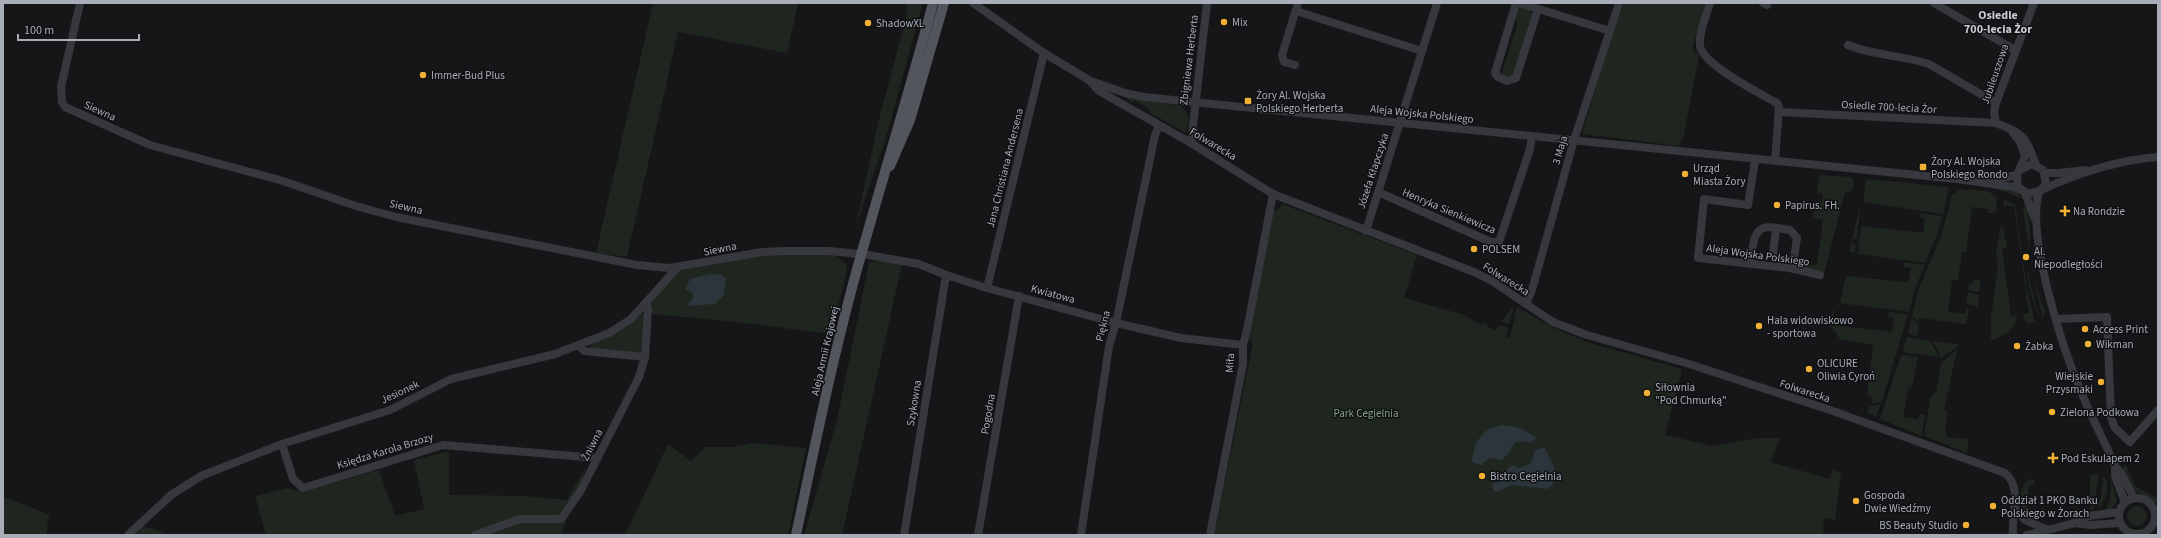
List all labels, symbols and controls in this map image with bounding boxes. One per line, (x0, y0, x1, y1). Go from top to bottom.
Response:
district label: Osiedle 700-lecia Żor (1964, 7, 2032, 38)
street label: Zbigniewa Herberta (1176, 14, 1202, 106)
place label: Mix (1232, 15, 1248, 30)
scale bar (18, 16, 139, 42)
place label: ShadowXL (876, 16, 925, 31)
marker: Mix (1219, 17, 1229, 27)
marker: ShadowXL (863, 18, 873, 28)
text: 100 m (24, 22, 54, 39)
street label: Jubileuszowa (1978, 42, 2012, 106)
place label: Immer-Bud Plus (431, 68, 505, 83)
marker: Immer-Bud Plus (418, 70, 428, 80)
place label: Żory Al. Wojska Polskiego Herberta (1256, 88, 1343, 116)
marker: Żory Al. Wojska Polskiego Herberta (1243, 96, 1253, 106)
street label: Siewna (82, 97, 118, 125)
street label: Osiedle 700-lecia Żor (1841, 97, 1937, 117)
street label: Aleja Wojska Polskiego (1370, 101, 1474, 127)
street label: Jana Christiana Andersena (983, 107, 1027, 229)
street label: Folwarecka (1187, 124, 1239, 164)
street label: Józefa Kłapczyka (1354, 131, 1392, 211)
street label: 3 Maja (1549, 134, 1571, 166)
place label: Żory Al. Wojska Polskiego Rondo (1931, 154, 2008, 182)
place label: Urząd Miasta Żory (1693, 161, 1746, 189)
marker: Żory Al. Wojska Polskiego Rondo (1918, 162, 1928, 172)
marker: Urząd Miasta Żory (1680, 169, 1690, 179)
street label: Henryka Sienkiewicza (1400, 185, 1498, 237)
street label: Siewna (388, 196, 424, 218)
place label: Papirus. FH. (1785, 198, 1840, 213)
marker: Papirus. FH. (1772, 200, 1782, 210)
place label: Na Rondzie (2073, 204, 2125, 219)
marker: Na Rondzie (2060, 206, 2070, 216)
street label: Siewna (702, 238, 738, 260)
street label: Aleja Wojska Polskiego (1706, 240, 1811, 270)
place label: POLSEM (1482, 242, 1520, 257)
marker: POLSEM (1469, 244, 1479, 254)
place label: Al. Niepodległości (2034, 244, 2103, 272)
marker: Al. Niepodległości (2021, 252, 2031, 262)
street label: Folwarecka (1480, 259, 1532, 299)
street label: Kwiatowa (1029, 281, 1077, 307)
street label: Aleja Armii Krajowej (807, 305, 843, 397)
street label: Piękna (1092, 309, 1114, 343)
place label: Hala widowiskowo - sportowa (1767, 313, 1853, 341)
marker: Hala widowiskowo - sportowa (1754, 321, 1764, 331)
place label: Access Print (2093, 322, 2148, 337)
marker: Access Print (2080, 324, 2090, 334)
place label: Wikman (2096, 337, 2133, 352)
place label: Żabka (2025, 339, 2053, 354)
marker: Wikman (2083, 339, 2093, 349)
marker: Żabka (2012, 341, 2022, 351)
street label: Miła (1222, 353, 1238, 373)
place label: OLICURE Oliwia Cyroń (1817, 356, 1875, 384)
marker: OLICURE Oliwia Cyroń (1804, 364, 1814, 374)
place label: Wiejskie Przysmaki (2046, 369, 2094, 397)
street label: Jesionek (378, 376, 422, 407)
street label: Folwarecka (1778, 376, 1832, 406)
marker: Wiejskie Przysmaki (2096, 377, 2106, 387)
street label: Szykowna (903, 379, 925, 427)
place label: Siłownia "Pod Chmurką" (1655, 380, 1727, 408)
marker: Siłownia "Pod Chmurką" (1642, 388, 1652, 398)
street label: Pogodna (977, 393, 999, 435)
place label: Zielona Podkowa (2060, 405, 2139, 420)
park label: Park Cegielnia (1333, 406, 1399, 421)
marker: Zielona Podkowa (2047, 407, 2057, 417)
street label: Żniwna (578, 426, 606, 464)
street label: Księdza Karola Brzozy (335, 429, 435, 473)
place label: Pod Eskulapem 2 (2061, 451, 2140, 466)
marker: Pod Eskulapem 2 (2048, 453, 2058, 463)
place label: Bistro Cegielnia (1490, 469, 1562, 484)
marker: Bistro Cegielnia (1477, 471, 1487, 481)
place label: Gospoda Dwie Wiedźmy (1864, 488, 1931, 516)
place label: Oddział 1 PKO Banku Polskiego w Żorach (2001, 493, 2098, 521)
marker: Gospoda Dwie Wiedźmy (1851, 496, 1861, 506)
marker: Oddział 1 PKO Banku Polskiego w Żorach (1988, 501, 1998, 511)
place label: BS Beauty Studio (1879, 518, 1958, 533)
marker: BS Beauty Studio (1961, 520, 1971, 530)

